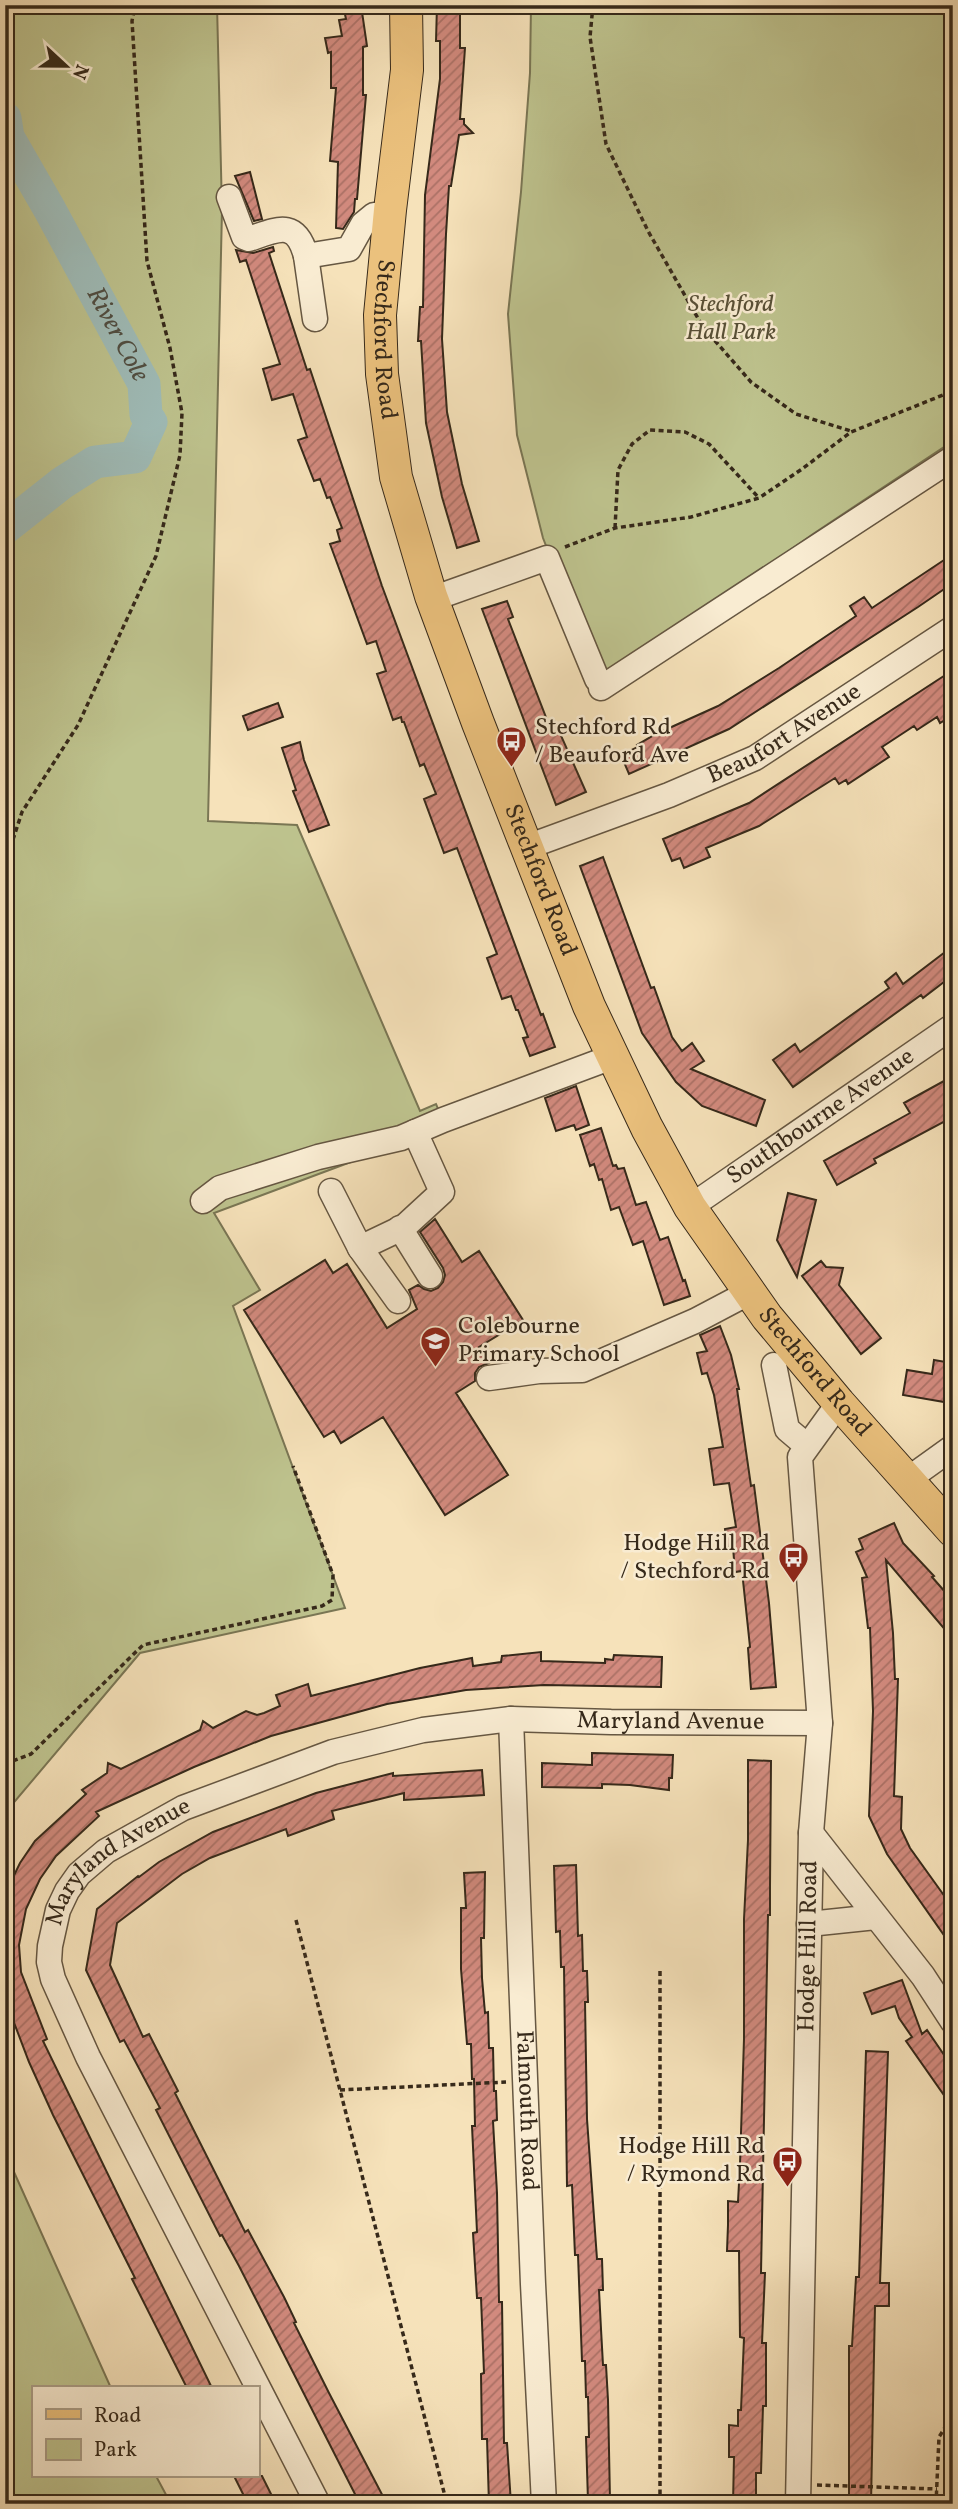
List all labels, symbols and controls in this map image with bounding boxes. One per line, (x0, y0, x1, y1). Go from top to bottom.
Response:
north arrow (32, 32, 102, 102)
text: N (65, 60, 95, 83)
street label: Stechford Road (363, 258, 405, 422)
water label: River Cole (77, 281, 158, 389)
park label: Stechford Hall Park (686, 288, 776, 350)
street label: Beaufort Avenue (702, 675, 868, 793)
place label: Stechford Rd / Beauford Ave (535, 711, 689, 773)
bus stop icon: Stechford Rd / Beauford Ave (495, 725, 529, 769)
street label: Stechford Road (495, 799, 585, 961)
street label: Southbourne Avenue (720, 1040, 922, 1193)
street label: Stechford Road (749, 1301, 879, 1445)
place label: Colebourne Primary School (458, 1310, 620, 1372)
school or university icon: Colebourne Primary School (418, 1324, 452, 1368)
place label: Hodge Hill Rd / Stechford Rd (620, 1527, 770, 1589)
bus stop icon: Hodge Hill Rd / Stechford Rd (776, 1541, 810, 1585)
street label: Maryland Avenue (576, 1704, 764, 1740)
street label: Maryland Avenue (38, 1790, 195, 1929)
street label: Hodge Hill Road (790, 1860, 827, 2032)
street label: Falmouth Road (506, 2030, 546, 2192)
place label: Hodge Hill Rd / Rymond Rd (618, 2130, 765, 2192)
bus stop icon: Hodge Hill Rd / Rymond Rd (771, 2144, 805, 2188)
legend (32, 2386, 259, 2478)
text: Road (94, 2402, 141, 2431)
text: Park (94, 2436, 137, 2465)

